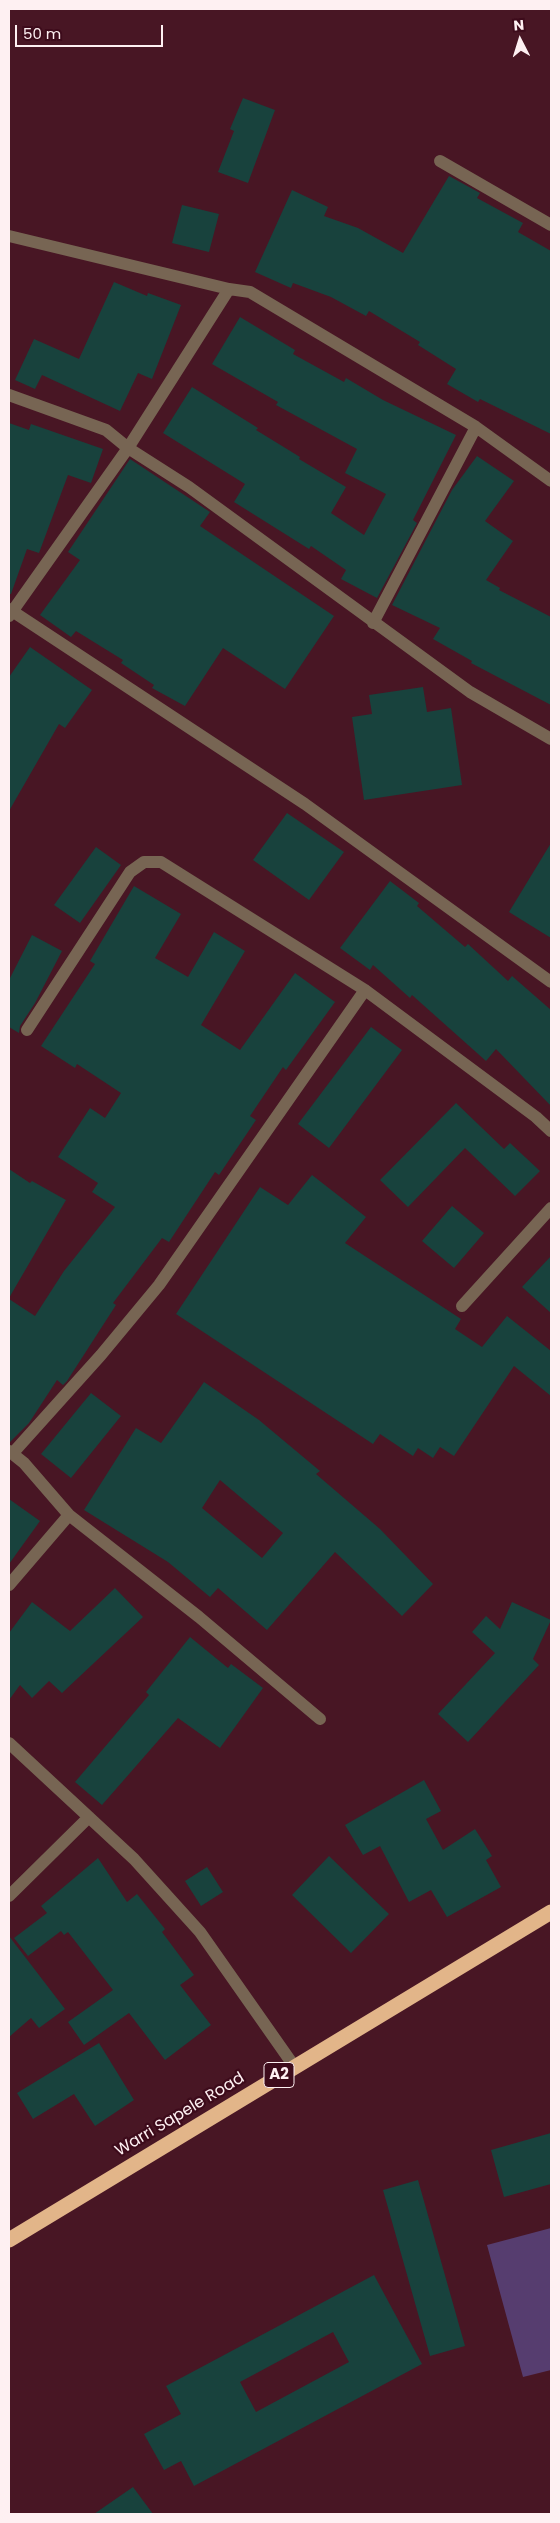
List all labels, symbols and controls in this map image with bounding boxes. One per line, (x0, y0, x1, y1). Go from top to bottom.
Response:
scale bar (18, 15, 165, 47)
north arrow (495, 15, 545, 65)
text: N (513, 15, 525, 35)
text: 50 m (23, 23, 61, 44)
road number: A2 (264, 2062, 294, 2088)
street label: Warri Sapele Road (112, 2069, 248, 2161)

